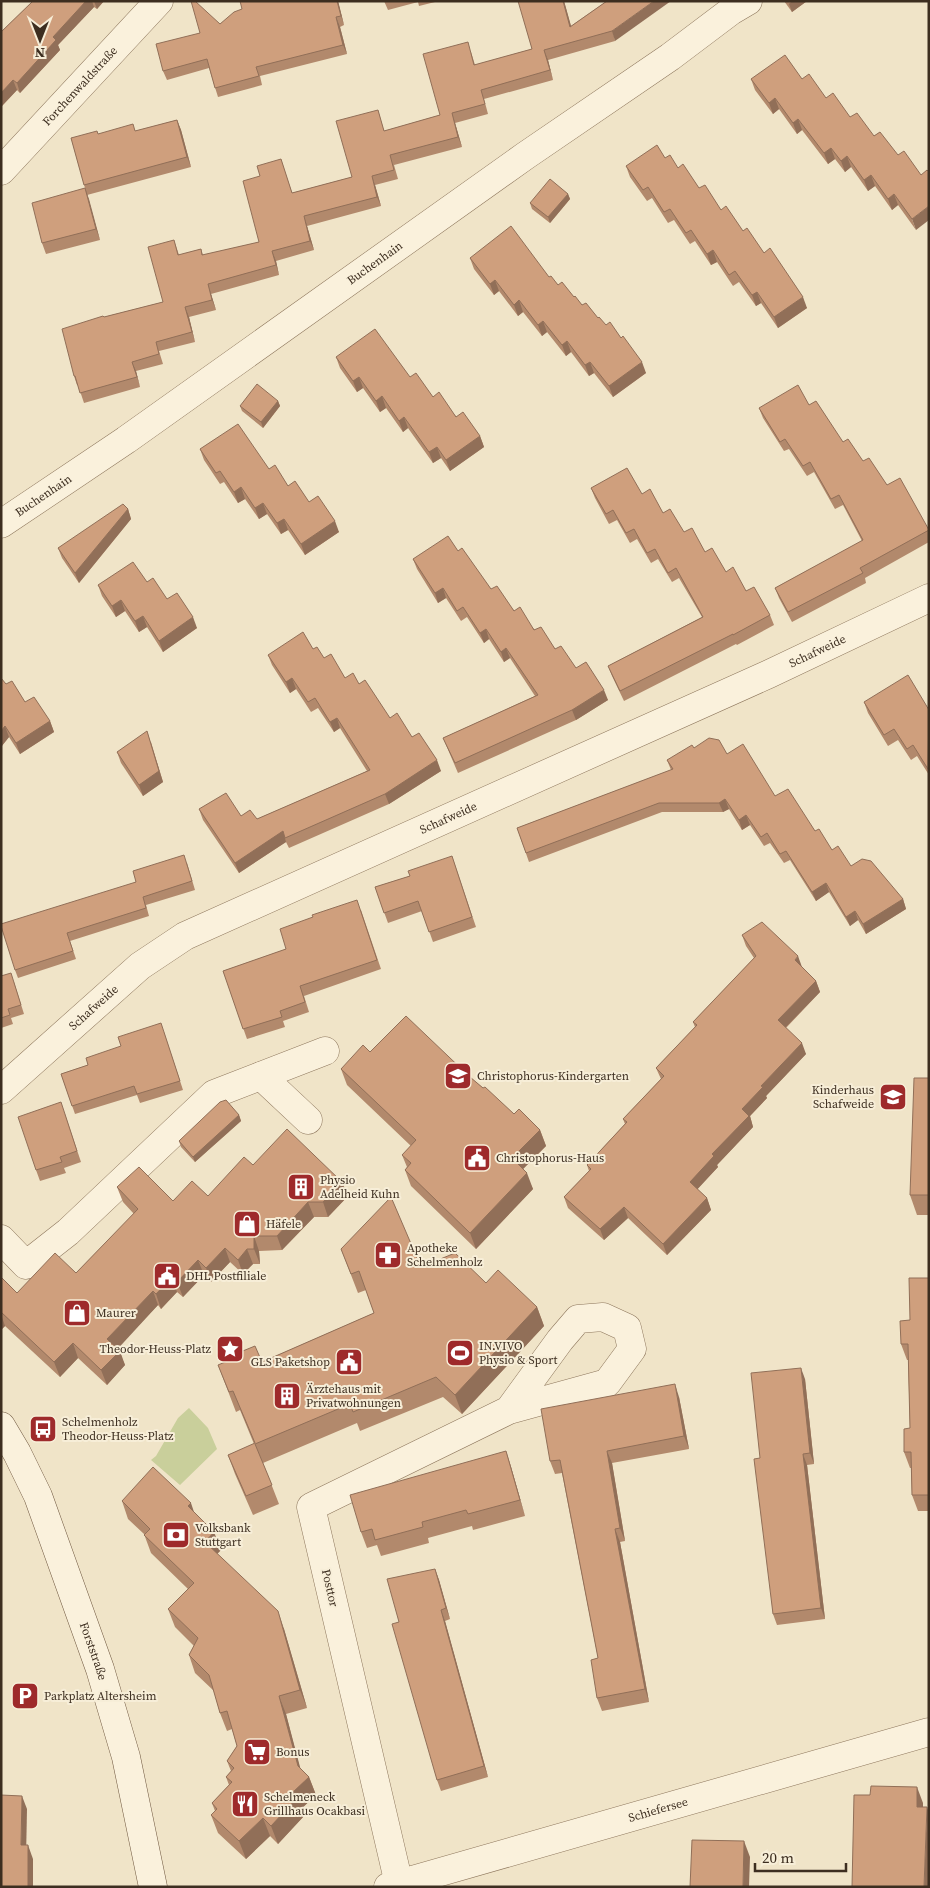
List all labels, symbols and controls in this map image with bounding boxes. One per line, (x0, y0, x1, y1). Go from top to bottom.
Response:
north arrow (15, 15, 65, 65)
text: N (35, 43, 45, 63)
street label: Forchenwaldstraße (39, 43, 121, 129)
street label: Buchenhain (344, 238, 406, 288)
street label: Buchenhain (12, 471, 75, 520)
street label: Schafweide (786, 631, 848, 671)
street label: Schafweide (417, 798, 480, 838)
street label: Schafweide (65, 981, 122, 1034)
school or university icon: Christophorus-Kindergarten (443, 1061, 473, 1091)
place label: Christophorus-Kindergarten (477, 1068, 629, 1084)
place label: Kinderhaus Schafweide (812, 1082, 874, 1112)
school or university icon: Kinderhaus Schafweide (878, 1082, 908, 1112)
public building icon: Christophorus-Haus (462, 1143, 492, 1173)
place label: Christophorus-Haus (496, 1150, 604, 1166)
building icon: Physio Adelheid Kuhn (286, 1172, 316, 1202)
place label: Physio Adelheid Kuhn (320, 1172, 400, 1202)
shop icon: Häfele (232, 1209, 262, 1239)
place label: Häfele (266, 1216, 301, 1232)
pharmacy icon: Apotheke Schelmenholz (373, 1240, 403, 1270)
place label: Apotheke Schelmenholz (407, 1240, 483, 1270)
public building icon: DHL Postfiliale (152, 1261, 182, 1291)
place label: DHL Postfiliale (186, 1268, 266, 1284)
shop icon: Maurer (62, 1298, 92, 1328)
place label: Maurer (96, 1305, 136, 1321)
place icon: Theodor-Heuss-Platz (215, 1334, 245, 1364)
sports icon: IN.VIVO Physio & Sport (445, 1338, 475, 1368)
place label: IN.VIVO Physio & Sport (479, 1338, 557, 1368)
place label: Theodor-Heuss-Platz (99, 1341, 212, 1357)
public building icon: GLS Paketshop (334, 1347, 364, 1377)
place label: GLS Paketshop (251, 1354, 330, 1370)
building icon: Ärztehaus mit Privatwohnungen (272, 1381, 302, 1411)
place label: Ärztehaus mit Privatwohnungen (306, 1381, 401, 1411)
bus stop icon: Schelmenholz Theodor-Heuss-Platz (28, 1414, 58, 1444)
place label: Schelmenholz Theodor-Heuss-Platz (62, 1414, 174, 1444)
bank icon: Volksbank Stuttgart (161, 1520, 191, 1550)
place label: Volksbank Stuttgart (195, 1520, 251, 1550)
street label: Posttor (318, 1568, 342, 1608)
street label: Forststraße (76, 1620, 111, 1682)
parking icon: Parkplatz Altersheim (10, 1681, 40, 1711)
place label: Parkplatz Altersheim (44, 1688, 157, 1704)
supermarket icon: Bonus (242, 1737, 272, 1767)
place label: Bonus (276, 1744, 310, 1760)
restaurant icon: Schelmeneck Grillhaus Ocakbasi (230, 1789, 260, 1819)
place label: Schelmeneck Grillhaus Ocakbasi (264, 1789, 366, 1819)
street label: Schiefersee (626, 1793, 690, 1826)
scale bar (755, 1840, 846, 1872)
text: 20 m (762, 1847, 794, 1868)

